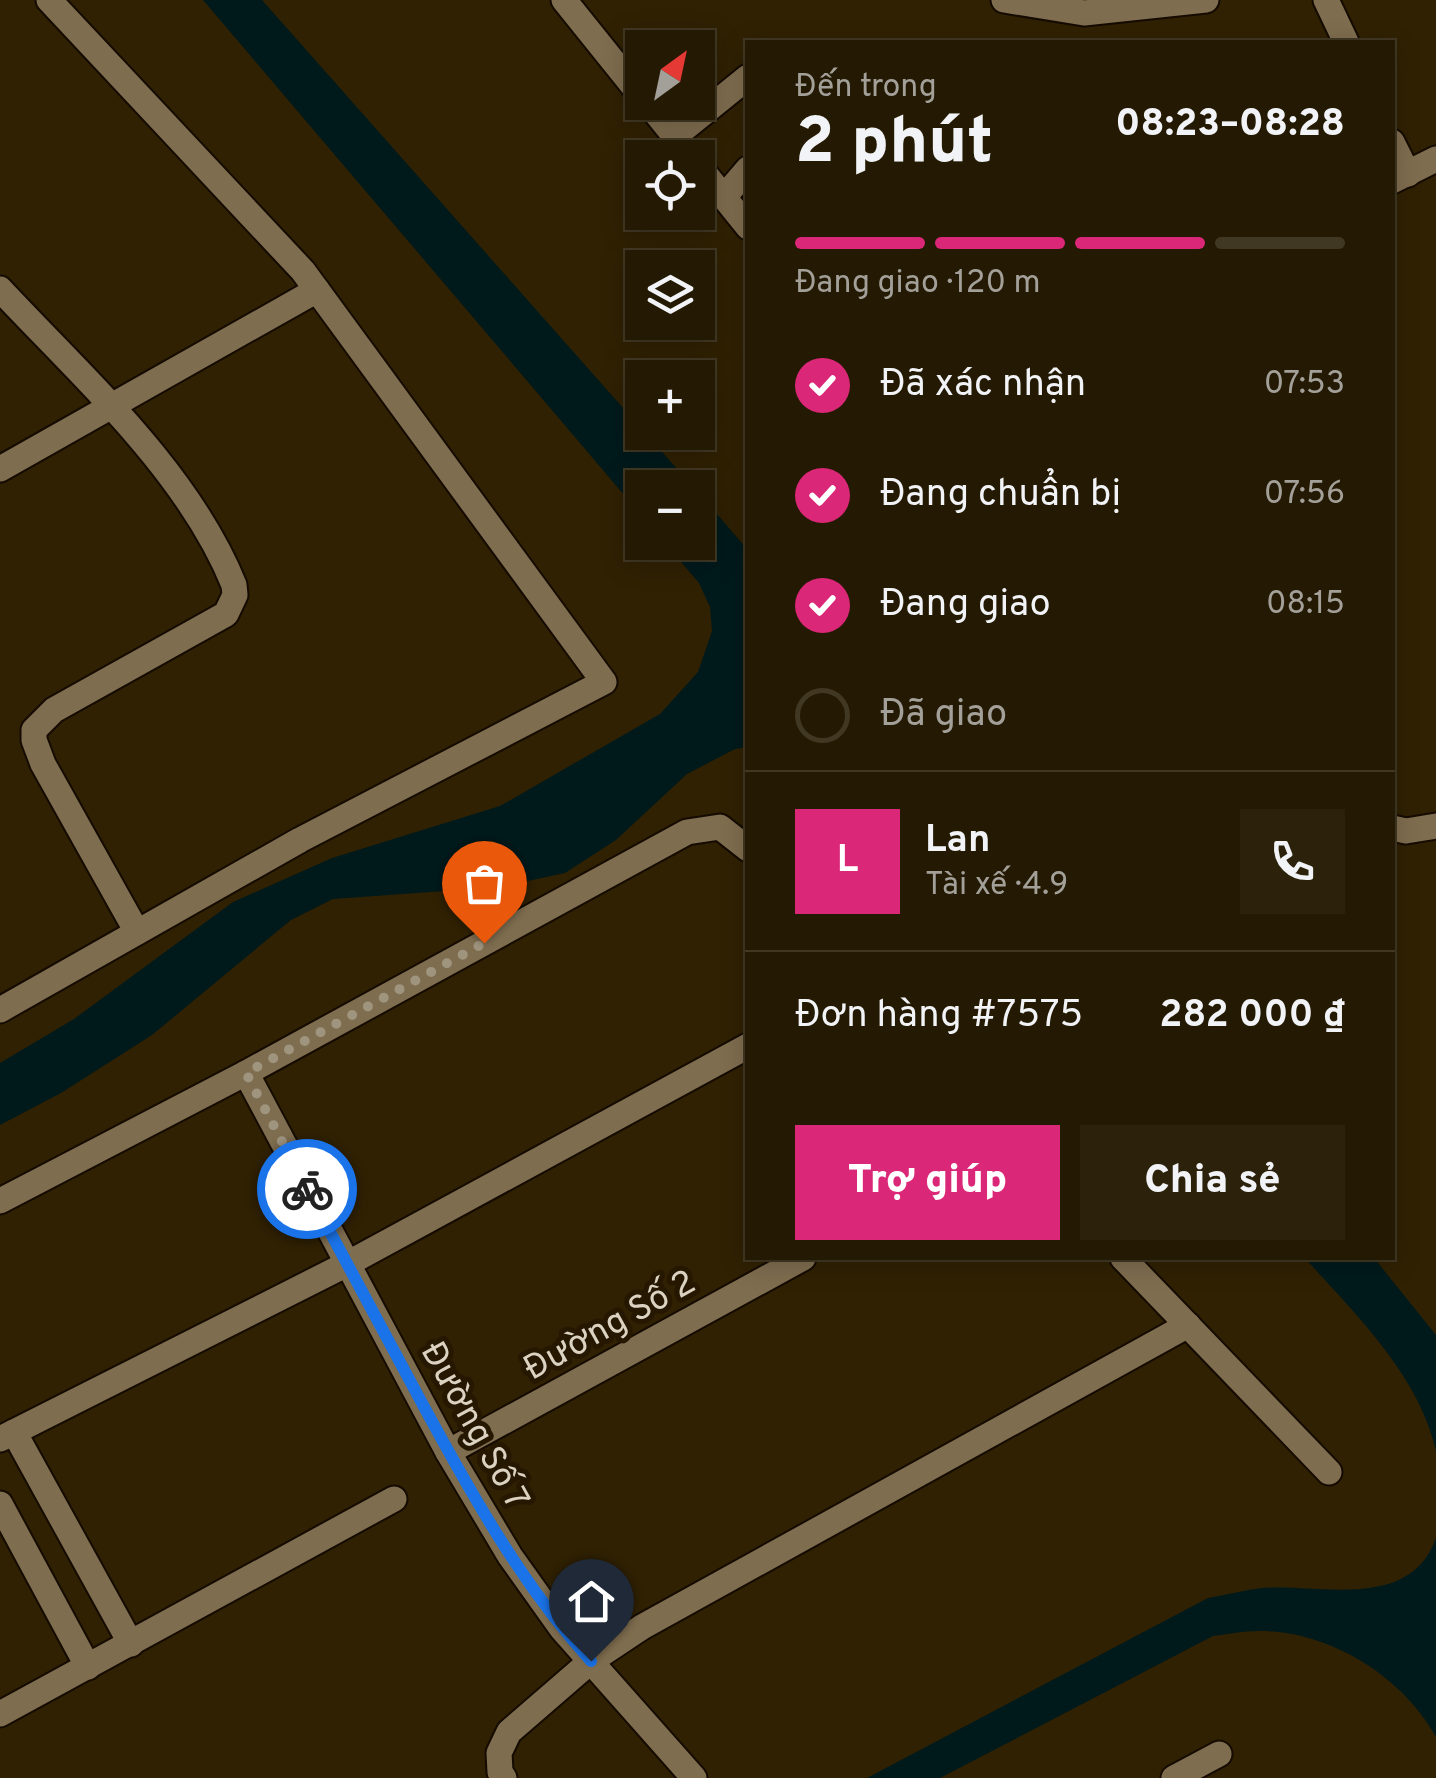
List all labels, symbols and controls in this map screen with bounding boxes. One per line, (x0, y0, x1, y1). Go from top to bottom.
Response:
north arrow (625, 30, 715, 120)
map controls (625, 30, 715, 560)
text: Đến trong (795, 68, 937, 108)
text: 08:23–08:28 (1115, 101, 1345, 150)
text: 2 phút (795, 104, 993, 186)
button: locate (625, 140, 715, 230)
button: layers (625, 250, 715, 340)
text: Đang giao · 120 m (795, 264, 1041, 304)
icon: check (795, 358, 850, 413)
button: + (625, 360, 715, 450)
text: Đã xác nhận (880, 361, 1086, 410)
text: 07:53 (1264, 365, 1345, 405)
icon: check (795, 468, 850, 523)
button: − (625, 470, 715, 560)
text: Đang chuẩn bị (880, 471, 1121, 520)
text: 07:56 (1264, 475, 1345, 515)
icon: check (795, 578, 850, 633)
text: Đang giao (880, 581, 1051, 630)
text: 08:15 (1266, 585, 1345, 625)
text: Đã giao (880, 691, 1007, 740)
button: phone (1240, 809, 1345, 914)
text: Lan (925, 817, 990, 866)
text: L (837, 837, 858, 886)
pin (442, 841, 527, 944)
icon: bag (457, 856, 512, 911)
text: Tài xế · 4.9 (925, 866, 1068, 906)
text: Đơn hàng #7575 (795, 992, 1083, 1041)
text: 282 000 ₫ (1159, 992, 1345, 1041)
button: Trợ giúp (795, 1125, 1060, 1240)
button: Chia sẻ (1080, 1125, 1345, 1240)
courier (257, 1139, 357, 1239)
icon: bike (280, 1162, 335, 1217)
street label: Đường Số 2 (517, 1261, 704, 1392)
street label: Đường Số 7 (409, 1335, 538, 1518)
pin (549, 1559, 634, 1662)
icon: home (564, 1574, 619, 1629)

